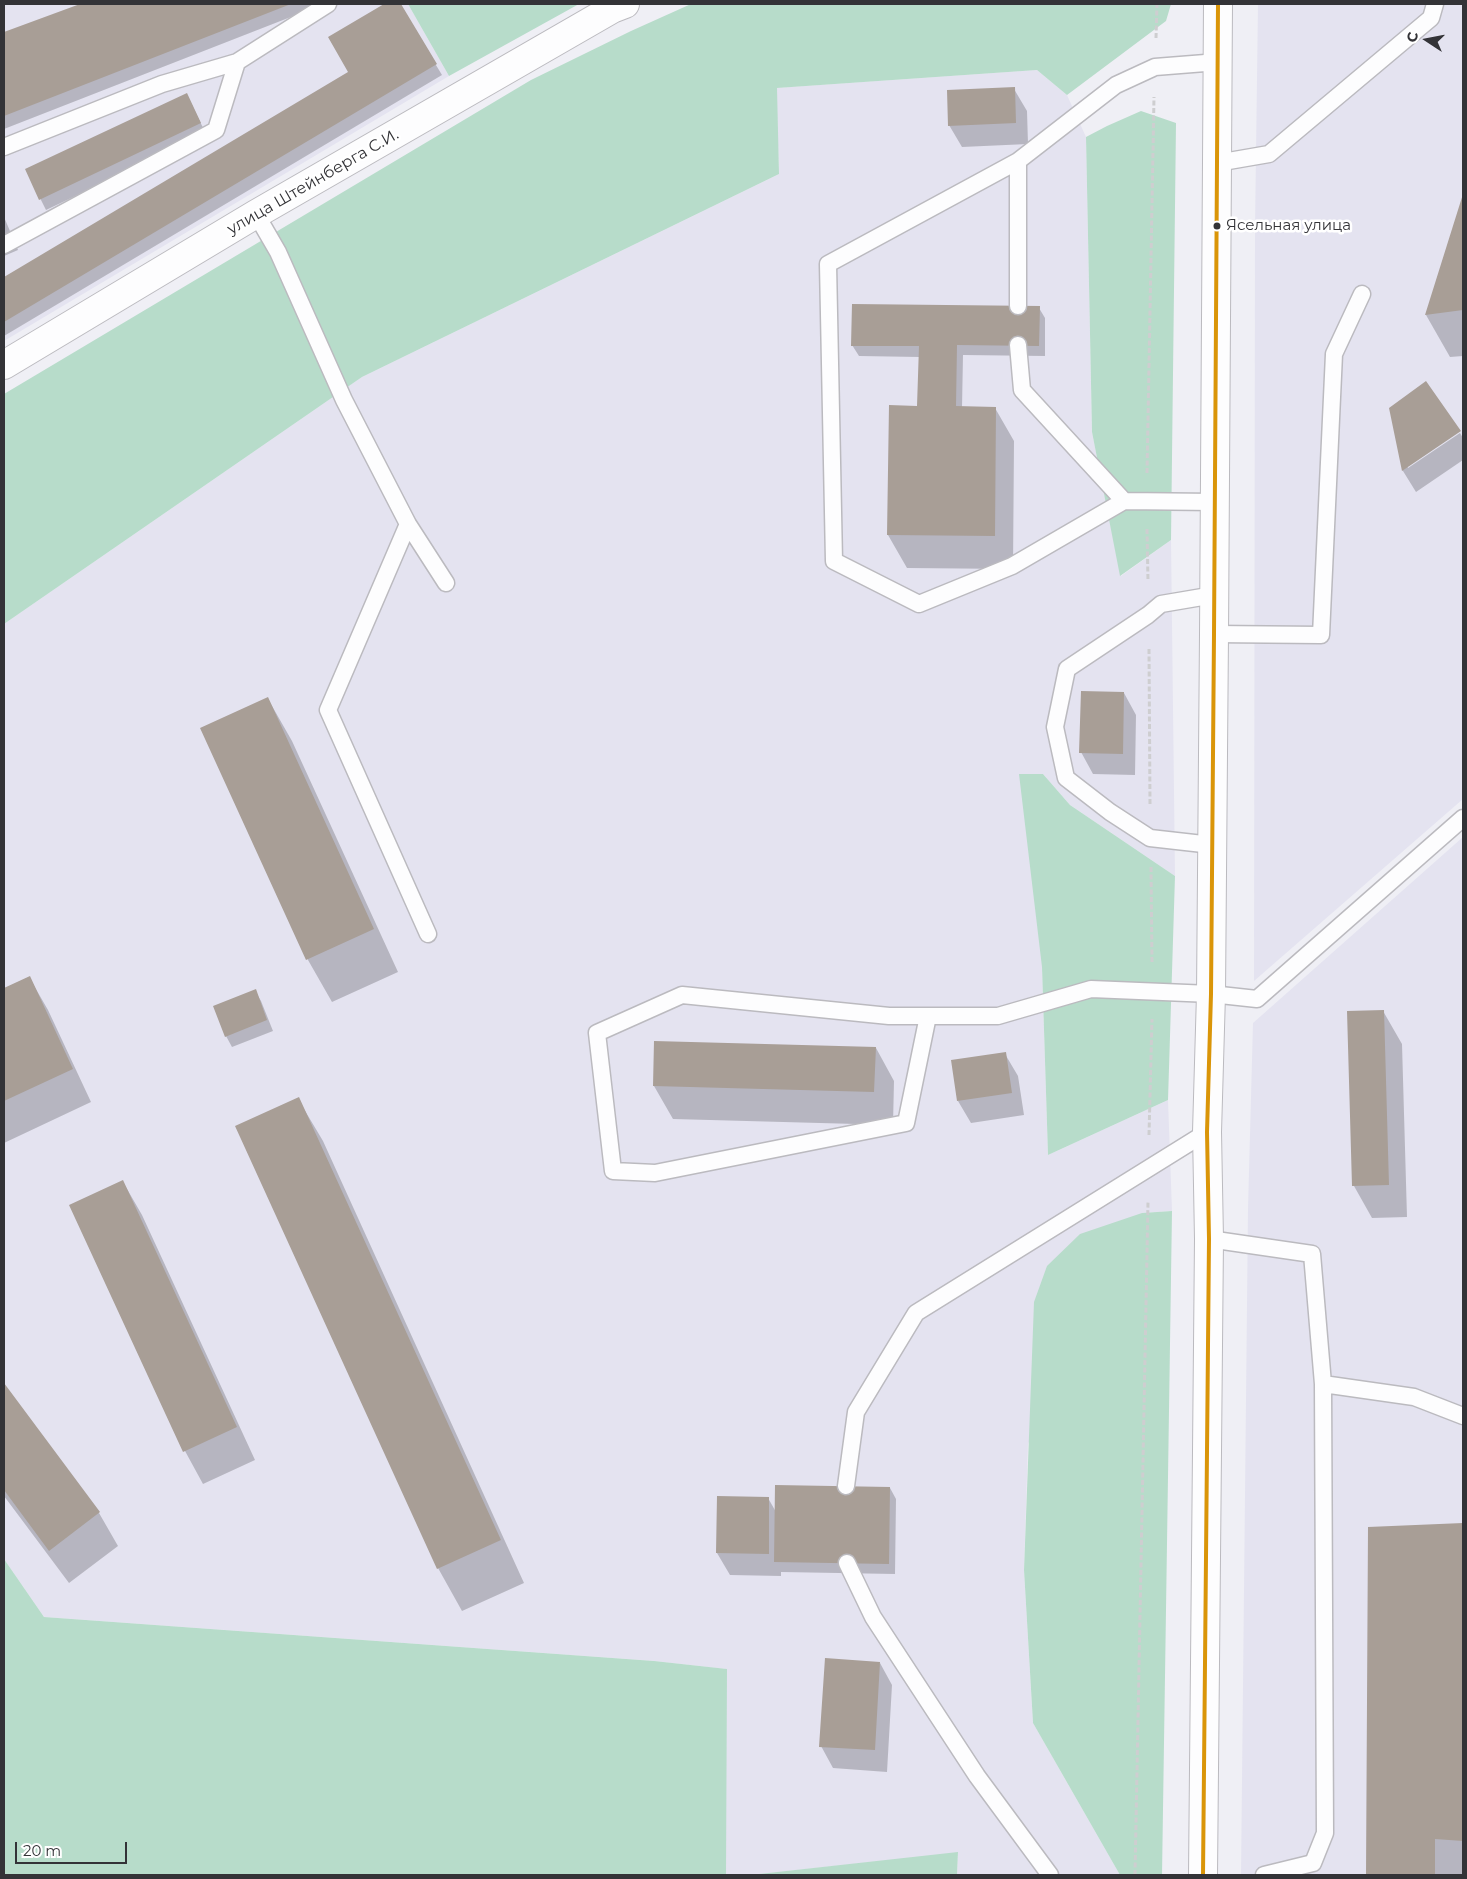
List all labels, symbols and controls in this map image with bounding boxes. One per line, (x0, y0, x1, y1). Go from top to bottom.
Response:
north arrow (1402, 15, 1452, 65)
text: С (1402, 30, 1422, 44)
street label: улица Штейнберга С.И. (224, 125, 402, 239)
place label: Ясельная улица (1226, 217, 1351, 235)
marker: Ясельная улица (1212, 221, 1222, 231)
scale bar (18, 1832, 130, 1864)
text: 20 m (23, 1841, 61, 1860)

